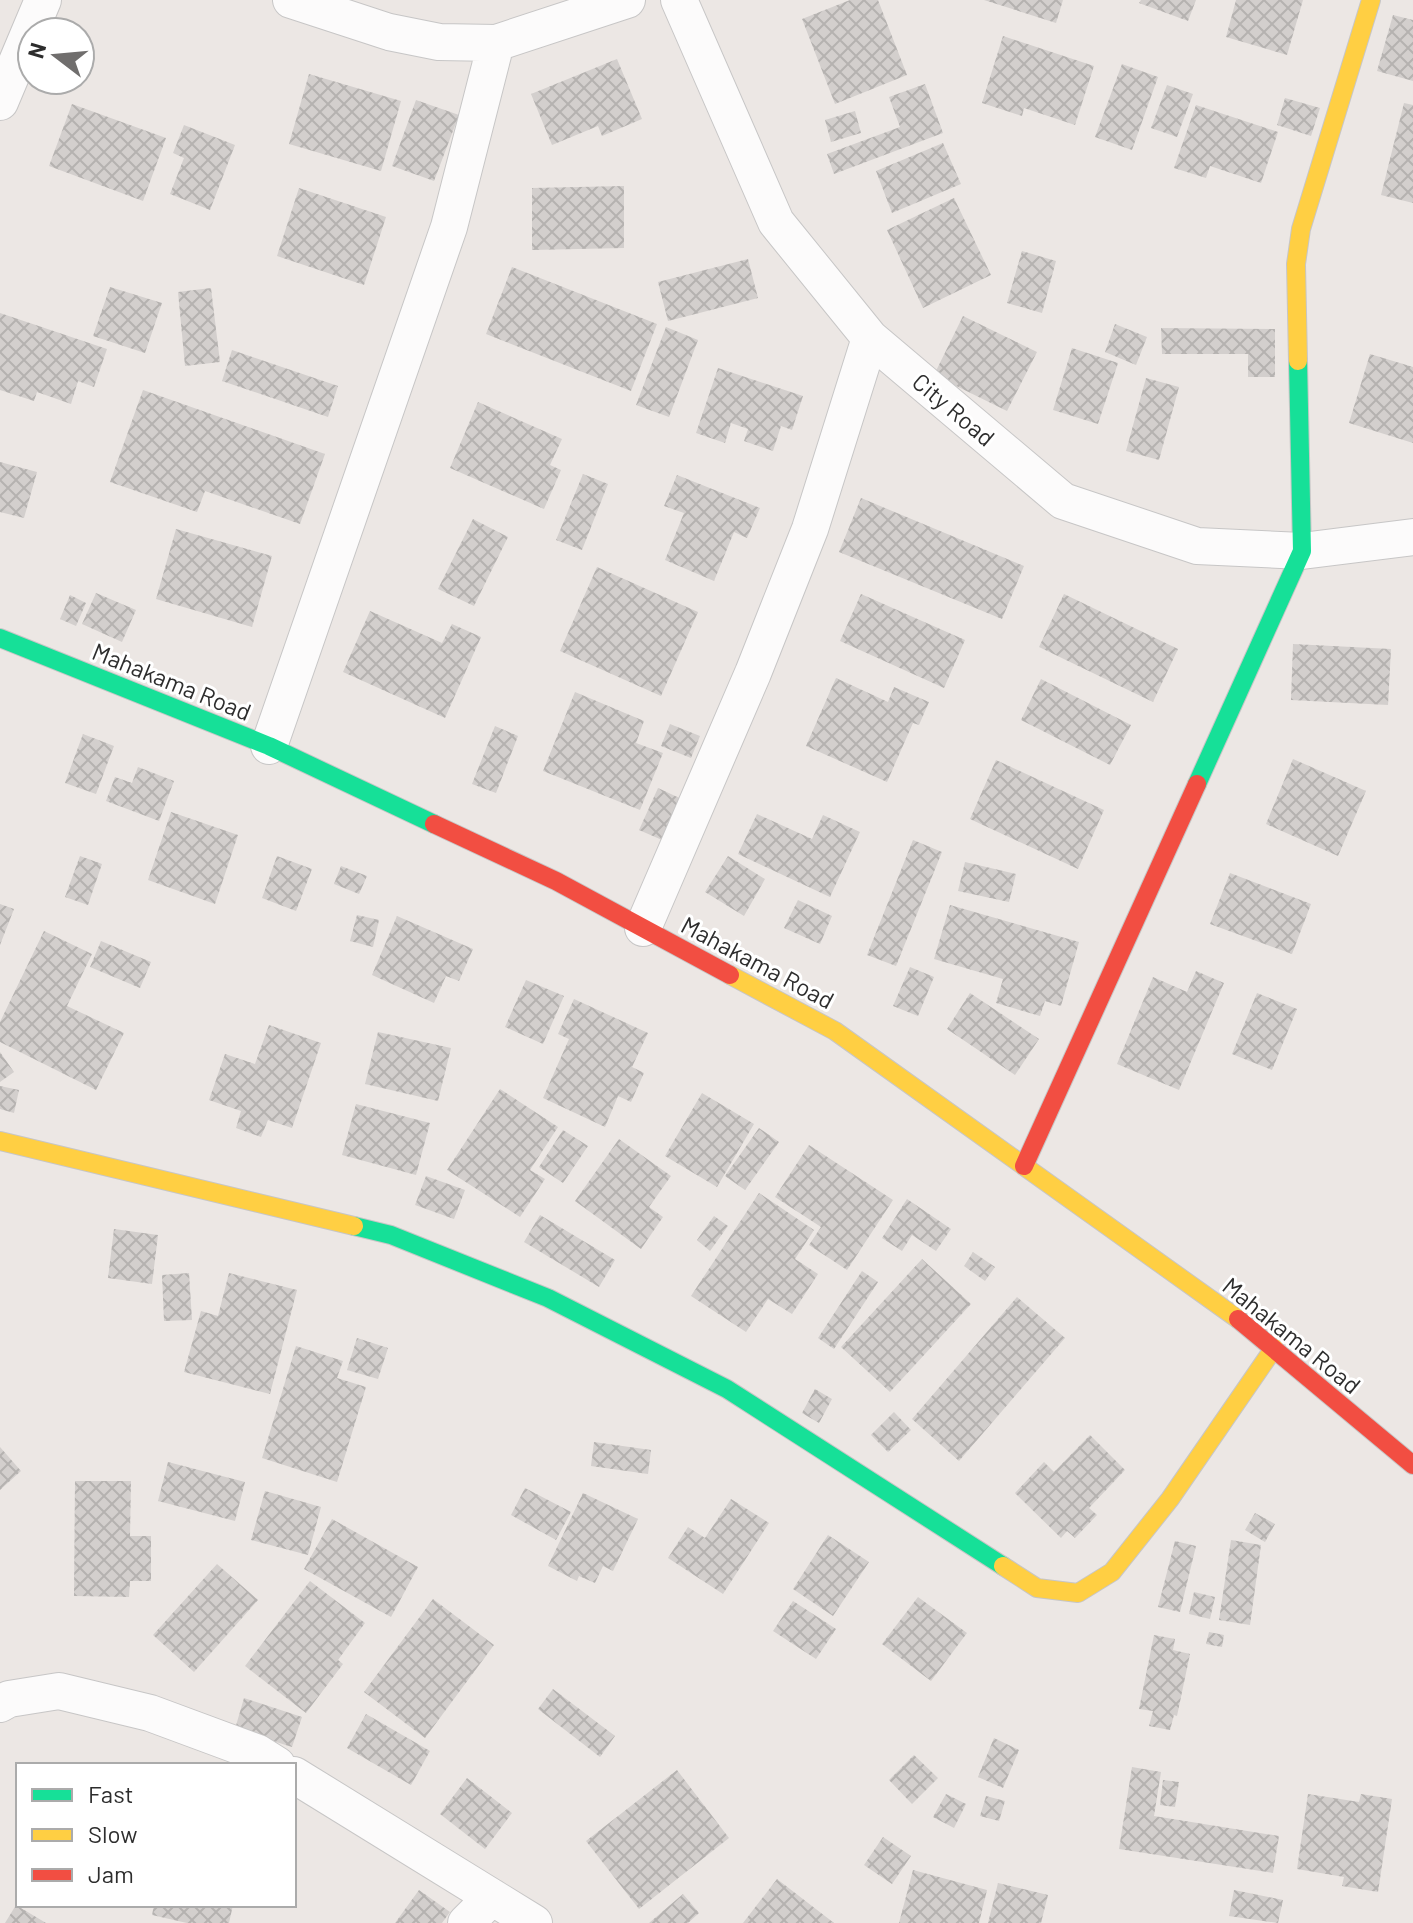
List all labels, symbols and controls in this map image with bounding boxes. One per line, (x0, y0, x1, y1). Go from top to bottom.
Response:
north arrow (16, 16, 96, 96)
text: N (21, 40, 50, 61)
street label: City Road (907, 366, 1001, 452)
street label: Mahakama Road (88, 636, 256, 726)
street label: Mahakama Road (677, 910, 839, 1014)
street label: Mahakama Road (1217, 1271, 1367, 1399)
legend (16, 1763, 296, 1907)
text: Fast (88, 1779, 133, 1808)
text: Slow (88, 1819, 137, 1848)
text: Jam (88, 1859, 134, 1888)

